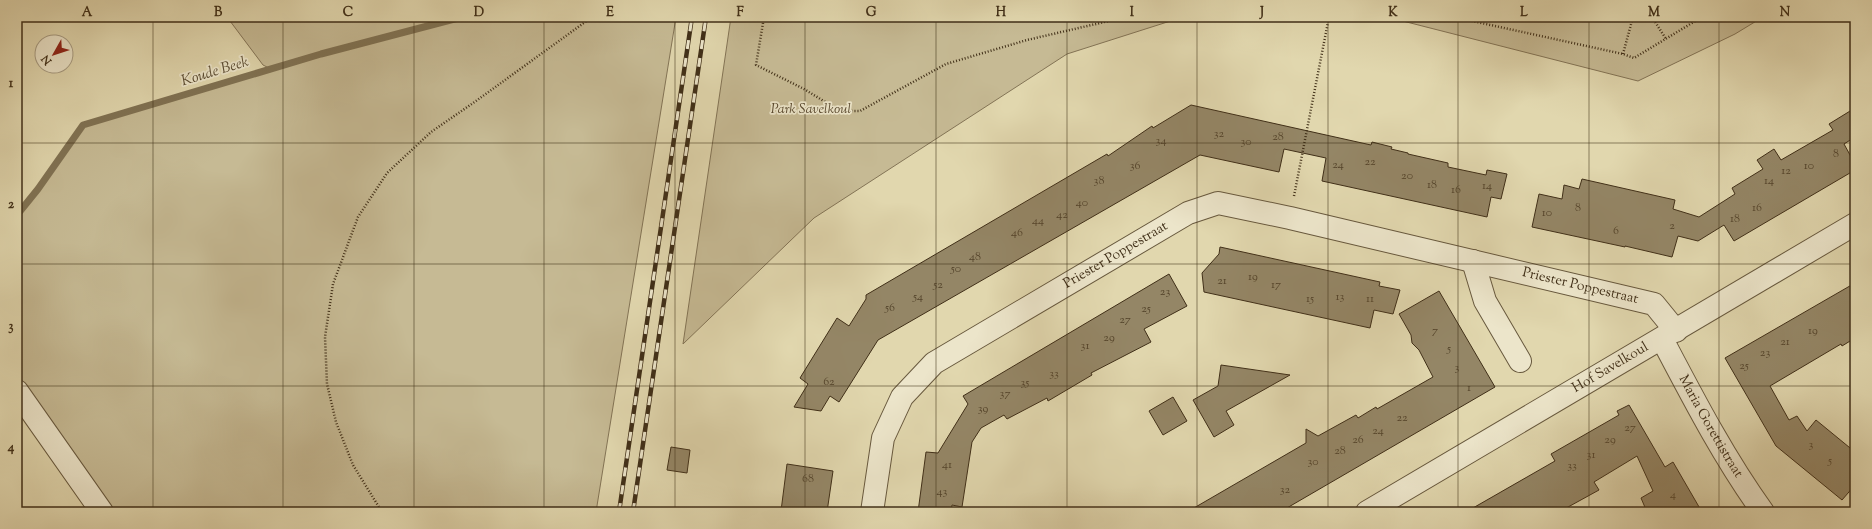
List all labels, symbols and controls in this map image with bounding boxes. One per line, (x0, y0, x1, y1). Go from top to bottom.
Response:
text: A (82, 4, 93, 22)
text: B (214, 4, 223, 22)
text: C (343, 4, 353, 22)
text: D (474, 4, 484, 22)
text: E (606, 4, 614, 22)
text: F (736, 4, 744, 22)
text: G (866, 4, 877, 22)
text: H (996, 4, 1007, 22)
text: I (1130, 4, 1135, 22)
text: J (1259, 4, 1264, 22)
text: K (1388, 4, 1398, 22)
text: L (1520, 4, 1528, 22)
text: M (1648, 4, 1660, 22)
text: N (1780, 4, 1791, 22)
north arrow (34, 34, 74, 74)
text: N (38, 51, 57, 69)
water label: Koude Beek (179, 52, 251, 92)
text: 1 (9, 75, 14, 93)
park label: Park Savelkoul (771, 100, 852, 120)
house number: 32 (1214, 125, 1225, 143)
house number: 28 (1272, 128, 1284, 146)
house number: 34 (1156, 132, 1166, 150)
house number: 30 (1240, 133, 1252, 151)
house number: 8 (1833, 145, 1839, 163)
house number: 22 (1364, 153, 1376, 171)
house number: 24 (1332, 156, 1344, 174)
house number: 36 (1130, 157, 1140, 175)
house number: 10 (1804, 157, 1814, 175)
house number: 12 (1781, 162, 1791, 180)
house number: 20 (1401, 167, 1413, 185)
house number: 38 (1094, 172, 1104, 190)
house number: 14 (1764, 172, 1774, 190)
house number: 18 (1427, 176, 1437, 194)
house number: 14 (1482, 177, 1492, 195)
house number: 16 (1451, 181, 1461, 199)
house number: 40 (1076, 194, 1088, 212)
text: 2 (8, 196, 15, 214)
house number: 8 (1575, 199, 1581, 217)
house number: 16 (1752, 199, 1762, 217)
house number: 10 (1542, 204, 1552, 222)
house number: 42 (1056, 206, 1068, 224)
house number: 18 (1730, 210, 1740, 228)
house number: 44 (1032, 212, 1044, 230)
street label: Priester Poppestraat (1060, 217, 1172, 294)
house number: 2 (1669, 217, 1675, 235)
house number: 6 (1613, 222, 1619, 240)
house number: 46 (1011, 224, 1023, 242)
house number: 48 (969, 248, 981, 266)
house number: 50 (950, 260, 961, 278)
street label: Priester Poppestraat (1520, 263, 1640, 310)
house number: 19 (1248, 268, 1258, 286)
house number: 21 (1217, 272, 1227, 290)
house number: 52 (932, 276, 943, 294)
house number: 17 (1271, 276, 1281, 294)
house number: 23 (1160, 283, 1170, 301)
house number: 54 (912, 288, 923, 306)
house number: 13 (1336, 288, 1345, 306)
house number: 15 (1306, 290, 1314, 308)
house number: 11 (1366, 290, 1374, 308)
house number: 56 (884, 299, 895, 317)
house number: 25 (1141, 300, 1151, 318)
house number: 27 (1119, 311, 1131, 329)
text: 3 (8, 318, 14, 336)
house number: 7 (1432, 322, 1438, 340)
house number: 19 (1808, 322, 1818, 340)
house number: 29 (1103, 329, 1115, 347)
house number: 21 (1780, 333, 1790, 351)
house number: 31 (1081, 337, 1089, 355)
street label: Hof Savelkoul (1569, 338, 1653, 399)
house number: 5 (1446, 340, 1451, 358)
house number: 23 (1760, 344, 1770, 362)
house number: 25 (1739, 357, 1749, 375)
house number: 3 (1455, 359, 1460, 377)
house number: 33 (1049, 365, 1059, 383)
street label: Maria Gorettistraat (1673, 372, 1748, 482)
house number: 62 (823, 373, 835, 391)
house number: 35 (1021, 374, 1029, 392)
house number: 1 (1467, 379, 1471, 397)
house number: 37 (1000, 385, 1010, 403)
house number: 39 (978, 400, 988, 418)
house number: 22 (1396, 409, 1408, 427)
house number: 27 (1624, 419, 1636, 437)
house number: 24 (1372, 422, 1384, 440)
house number: 26 (1352, 431, 1364, 449)
house number: 29 (1604, 431, 1616, 449)
house number: 3 (1809, 436, 1814, 454)
text: 4 (7, 439, 15, 457)
house number: 28 (1334, 442, 1346, 460)
house number: 31 (1587, 446, 1595, 464)
house number: 5 (1827, 452, 1832, 470)
house number: 30 (1307, 453, 1319, 471)
house number: 41 (942, 456, 952, 474)
house number: 33 (1567, 457, 1577, 475)
house number: 68 (802, 470, 814, 488)
house number: 32 (1280, 481, 1291, 499)
house number: 43 (937, 483, 948, 501)
house number: 4 (1670, 486, 1676, 504)

